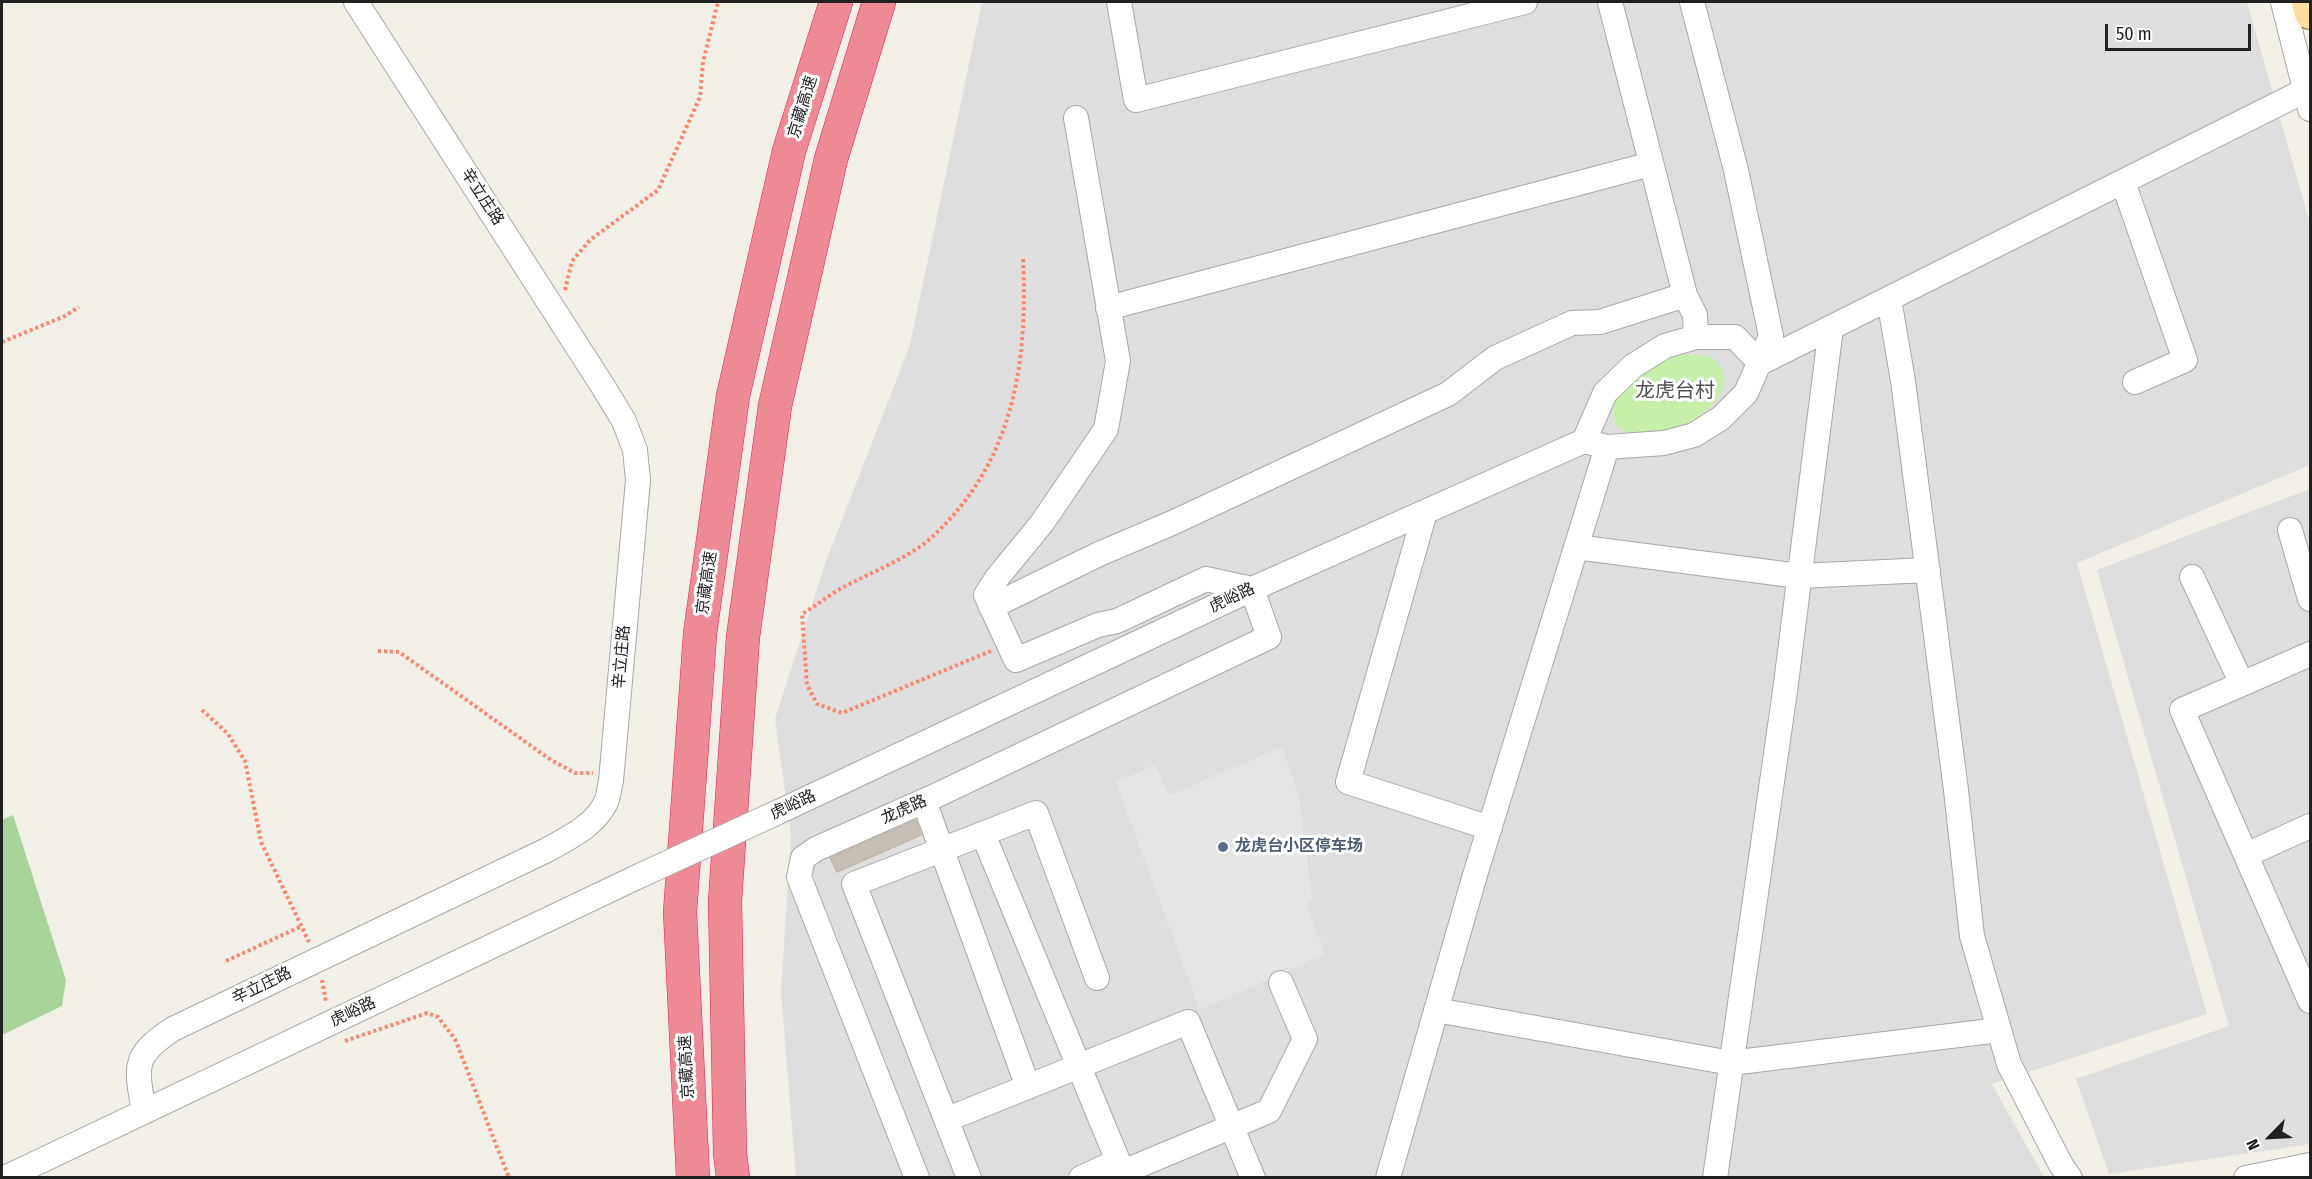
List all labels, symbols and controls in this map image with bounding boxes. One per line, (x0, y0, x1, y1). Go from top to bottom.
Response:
scale bar (2108, 12, 2254, 50)
text: 50 m (2116, 23, 2152, 45)
street label: 京藏高速 (784, 74, 822, 140)
street label: 辛立庄路 (457, 165, 507, 229)
district label: 龙虎台村 (1635, 379, 1715, 403)
street label: 京藏高速 (693, 550, 721, 616)
street label: 虎峪路 (1206, 579, 1258, 617)
street label: 辛立庄路 (610, 624, 634, 690)
street label: 虎峪路 (767, 786, 819, 824)
street label: 龙虎路 (878, 791, 930, 829)
place label: 龙虎台小区停车场 (1235, 837, 1363, 857)
marker: 龙虎台小区停车场 (1216, 840, 1230, 854)
street label: 辛立庄路 (229, 963, 295, 1009)
street label: 虎峪路 (327, 993, 379, 1031)
street label: 京藏高速 (676, 1035, 698, 1099)
north arrow (2240, 1107, 2300, 1167)
text: N (2242, 1136, 2264, 1153)

